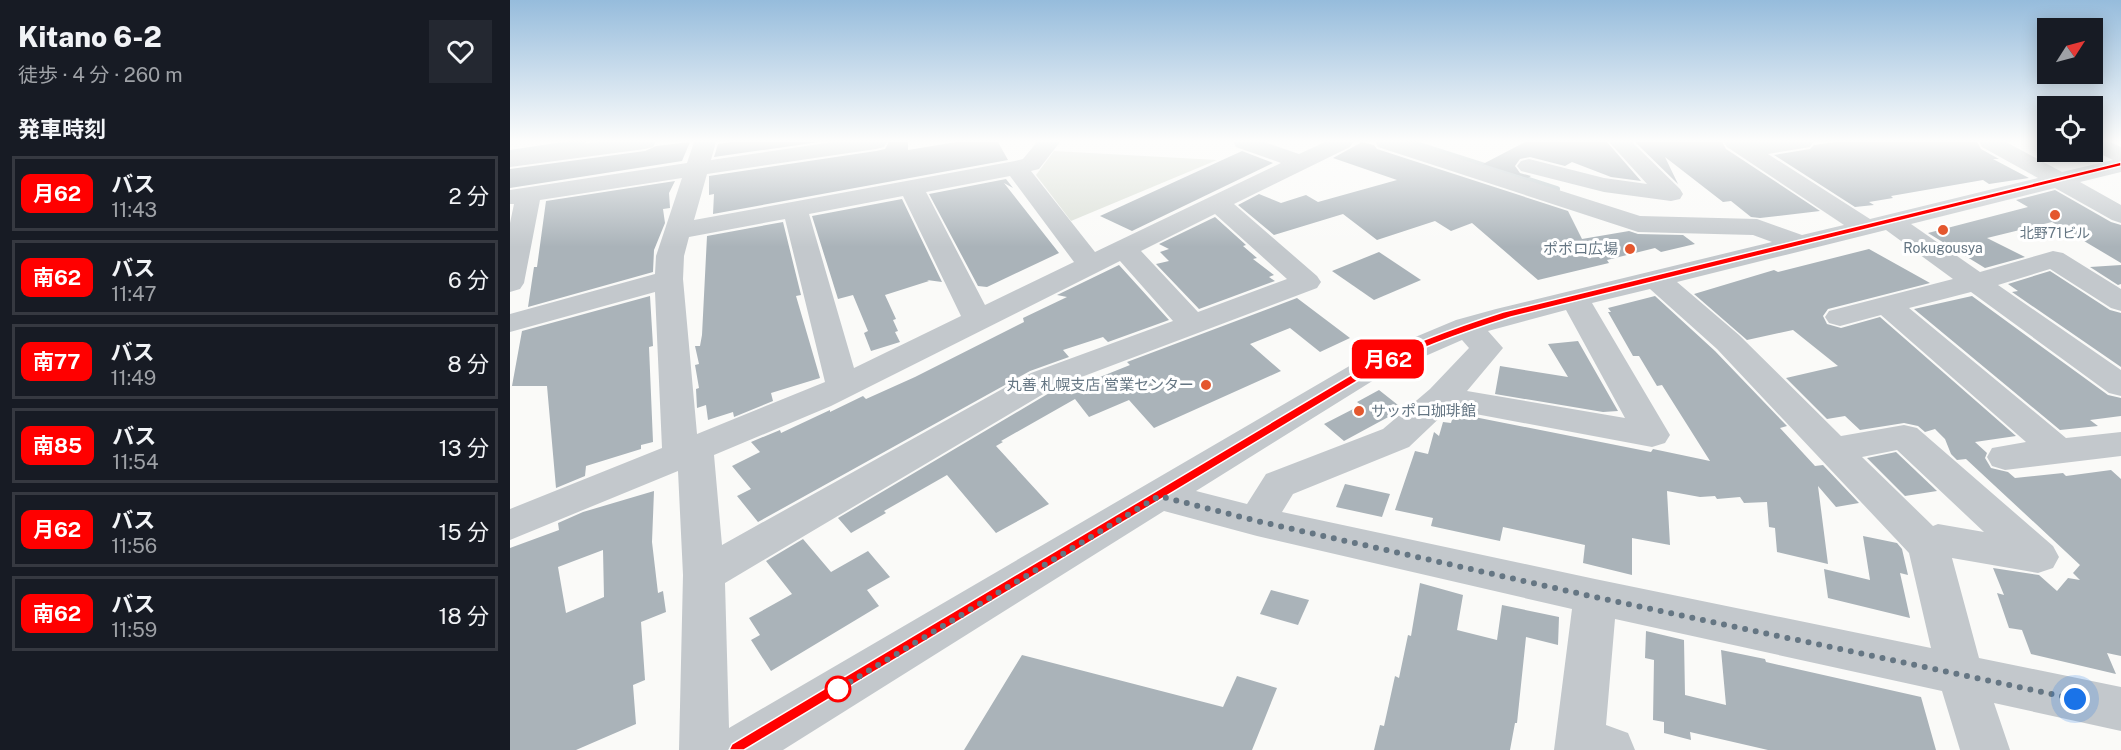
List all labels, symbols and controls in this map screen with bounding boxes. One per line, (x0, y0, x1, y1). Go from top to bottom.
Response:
north arrow (2037, 18, 2103, 84)
map controls (2037, 18, 2103, 162)
text: Kitano 6-2 (18, 20, 162, 53)
button: heart (429, 20, 492, 83)
text: 徒歩 · 4 分 · 260 m (18, 63, 182, 87)
button: locate (2037, 96, 2103, 162)
text: 発車時刻 (18, 116, 106, 142)
text: バス (111, 171, 155, 197)
text: 月62 (33, 181, 81, 206)
text: 2 分 (449, 183, 489, 209)
text: 11:43 (111, 198, 157, 222)
marker: 北野71ビル (2048, 208, 2062, 222)
marker: Rokugousya (1936, 223, 1950, 237)
place label: 北野71ビル (2020, 225, 2090, 241)
place label: ポポロ広場 (1543, 240, 1618, 257)
place label: Rokugousya (1903, 240, 1983, 256)
marker: ポポロ広場 (1623, 242, 1637, 256)
text: バス (111, 255, 155, 281)
text: 南62 (33, 265, 81, 290)
text: 6 分 (448, 267, 489, 293)
text: 11:47 (111, 282, 156, 306)
text: バス (110, 339, 154, 365)
line badge: 月62 (1354, 340, 1422, 378)
text: 月62 (1364, 347, 1412, 372)
text: 南77 (33, 349, 80, 374)
text: 8 分 (447, 351, 489, 377)
text: 11:49 (110, 366, 156, 390)
place label: 丸善 札幌支店 営業センター (1007, 376, 1194, 393)
marker: 丸善 札幌支店 営業センター (1199, 378, 1213, 392)
place label: サッポロ珈琲館 (1371, 402, 1476, 419)
marker: サッポロ珈琲館 (1352, 404, 1366, 418)
text: バス (112, 423, 156, 449)
text: 南85 (33, 433, 82, 458)
text: 13 分 (439, 435, 489, 461)
text: 11:54 (112, 450, 158, 474)
text: バス (111, 507, 155, 533)
text: 月62 (33, 517, 81, 542)
text: 15 分 (439, 519, 489, 545)
text: 11:56 (111, 534, 157, 558)
text: バス (111, 591, 155, 617)
text: 南62 (33, 601, 81, 626)
text: 18 分 (438, 603, 489, 629)
text: 11:59 (111, 618, 157, 642)
unlabelled marker (825, 676, 851, 702)
your location (2060, 684, 2090, 714)

